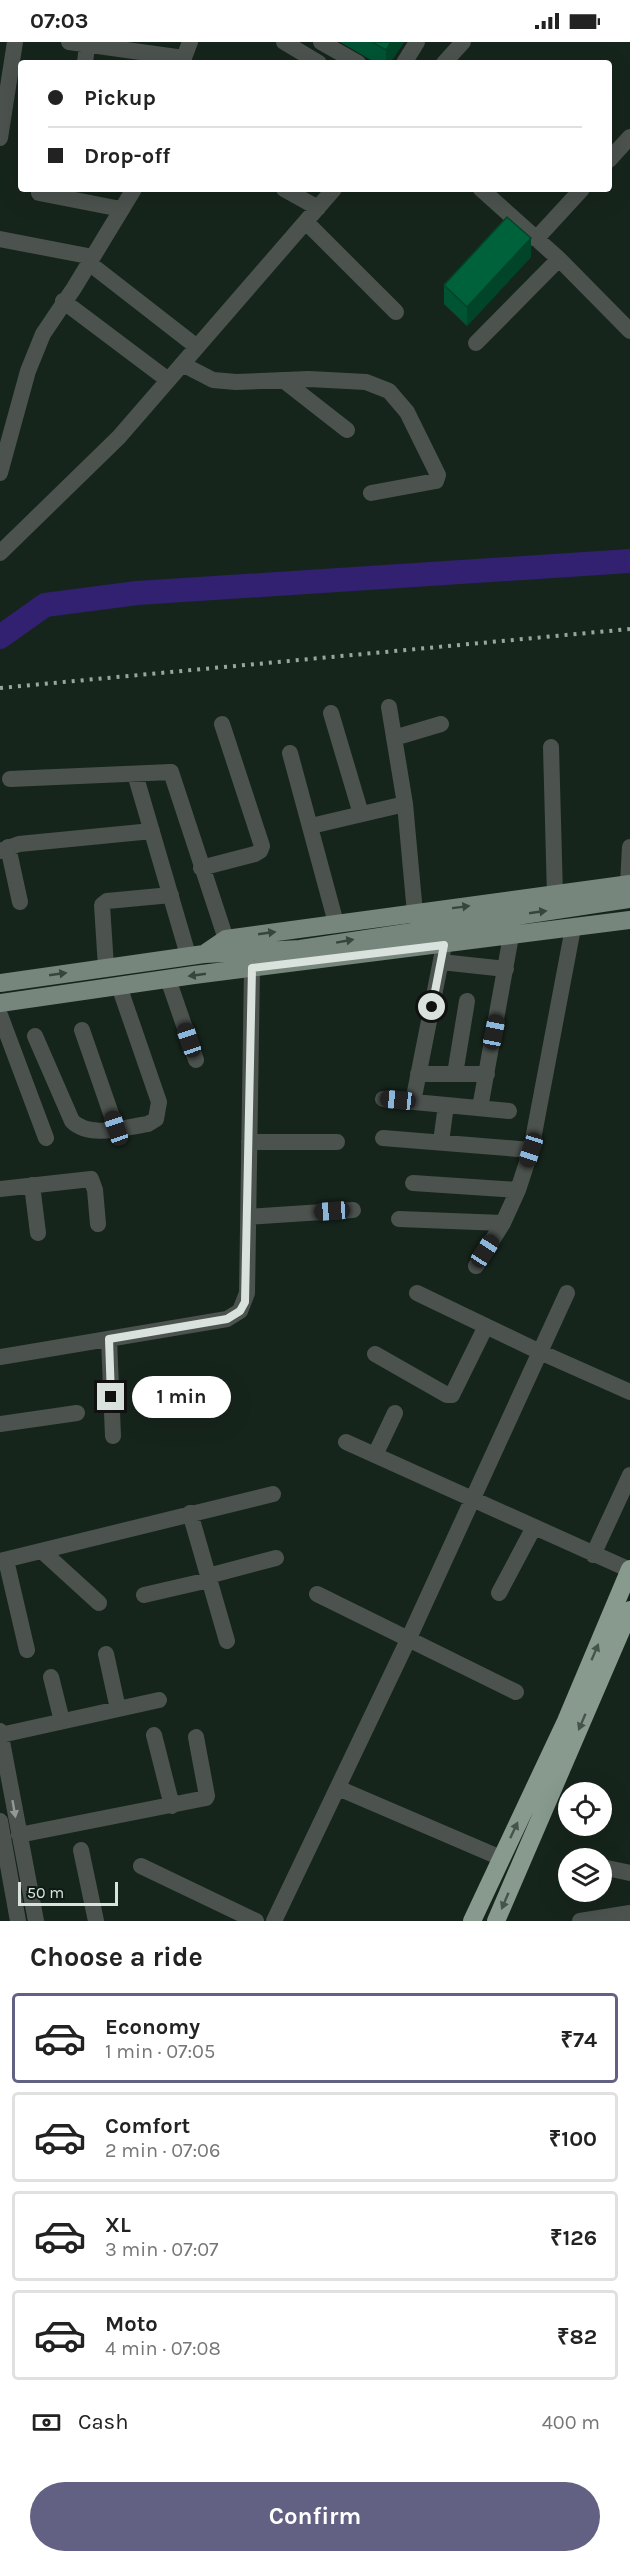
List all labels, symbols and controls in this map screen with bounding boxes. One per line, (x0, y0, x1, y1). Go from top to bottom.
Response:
text: 07:03 (30, 8, 88, 34)
text: Pickup (84, 85, 156, 111)
text: Drop-off (84, 143, 170, 169)
one-way arrow (451, 902, 470, 912)
one-way arrow (529, 908, 548, 917)
one-way arrow (258, 928, 277, 937)
one-way arrow (336, 936, 355, 945)
one-way arrow (48, 970, 67, 979)
one-way arrow (187, 971, 206, 980)
route start (418, 993, 445, 1020)
car (482, 1013, 506, 1051)
car (175, 1020, 203, 1060)
car (379, 1089, 417, 1111)
car (102, 1108, 130, 1148)
car (517, 1130, 545, 1170)
car (313, 1201, 351, 1221)
car (468, 1231, 502, 1271)
callout: 1 min (132, 1376, 231, 1418)
route end (97, 1383, 124, 1410)
text: 1 min (156, 1385, 207, 1408)
one-way arrow (590, 1643, 600, 1661)
one-way arrow (577, 1713, 587, 1731)
map controls (558, 1782, 612, 1902)
button: locate (558, 1782, 612, 1836)
one-way arrow (10, 1800, 19, 1819)
one-way arrow (510, 1821, 519, 1838)
button: layers (558, 1848, 612, 1902)
scale bar (18, 1879, 118, 1906)
text: 50 m (27, 1883, 64, 1902)
one-way arrow (500, 1892, 510, 1910)
text: Choose a ride (30, 1941, 203, 1973)
icon: car (33, 2011, 87, 2065)
text: Economy (105, 2014, 200, 2040)
text: ₹74 (560, 2027, 597, 2053)
text: 1 min · 07:05 (105, 2040, 215, 2063)
icon: car (33, 2110, 87, 2164)
text: Comfort (105, 2113, 190, 2139)
text: ₹100 (549, 2126, 597, 2152)
text: 2 min · 07:06 (105, 2139, 220, 2162)
icon: car (33, 2209, 87, 2263)
text: XL (105, 2212, 131, 2238)
text: ₹126 (550, 2225, 597, 2251)
text: 3 min · 07:07 (105, 2238, 219, 2261)
icon: car (33, 2308, 87, 2362)
text: Moto (105, 2311, 158, 2337)
text: ₹82 (557, 2324, 597, 2350)
text: 4 min · 07:08 (105, 2337, 221, 2360)
icon: cash (30, 2406, 63, 2439)
text: Cash (78, 2409, 128, 2435)
text: 400 m (542, 2411, 600, 2434)
button: Confirm (30, 2482, 600, 2551)

